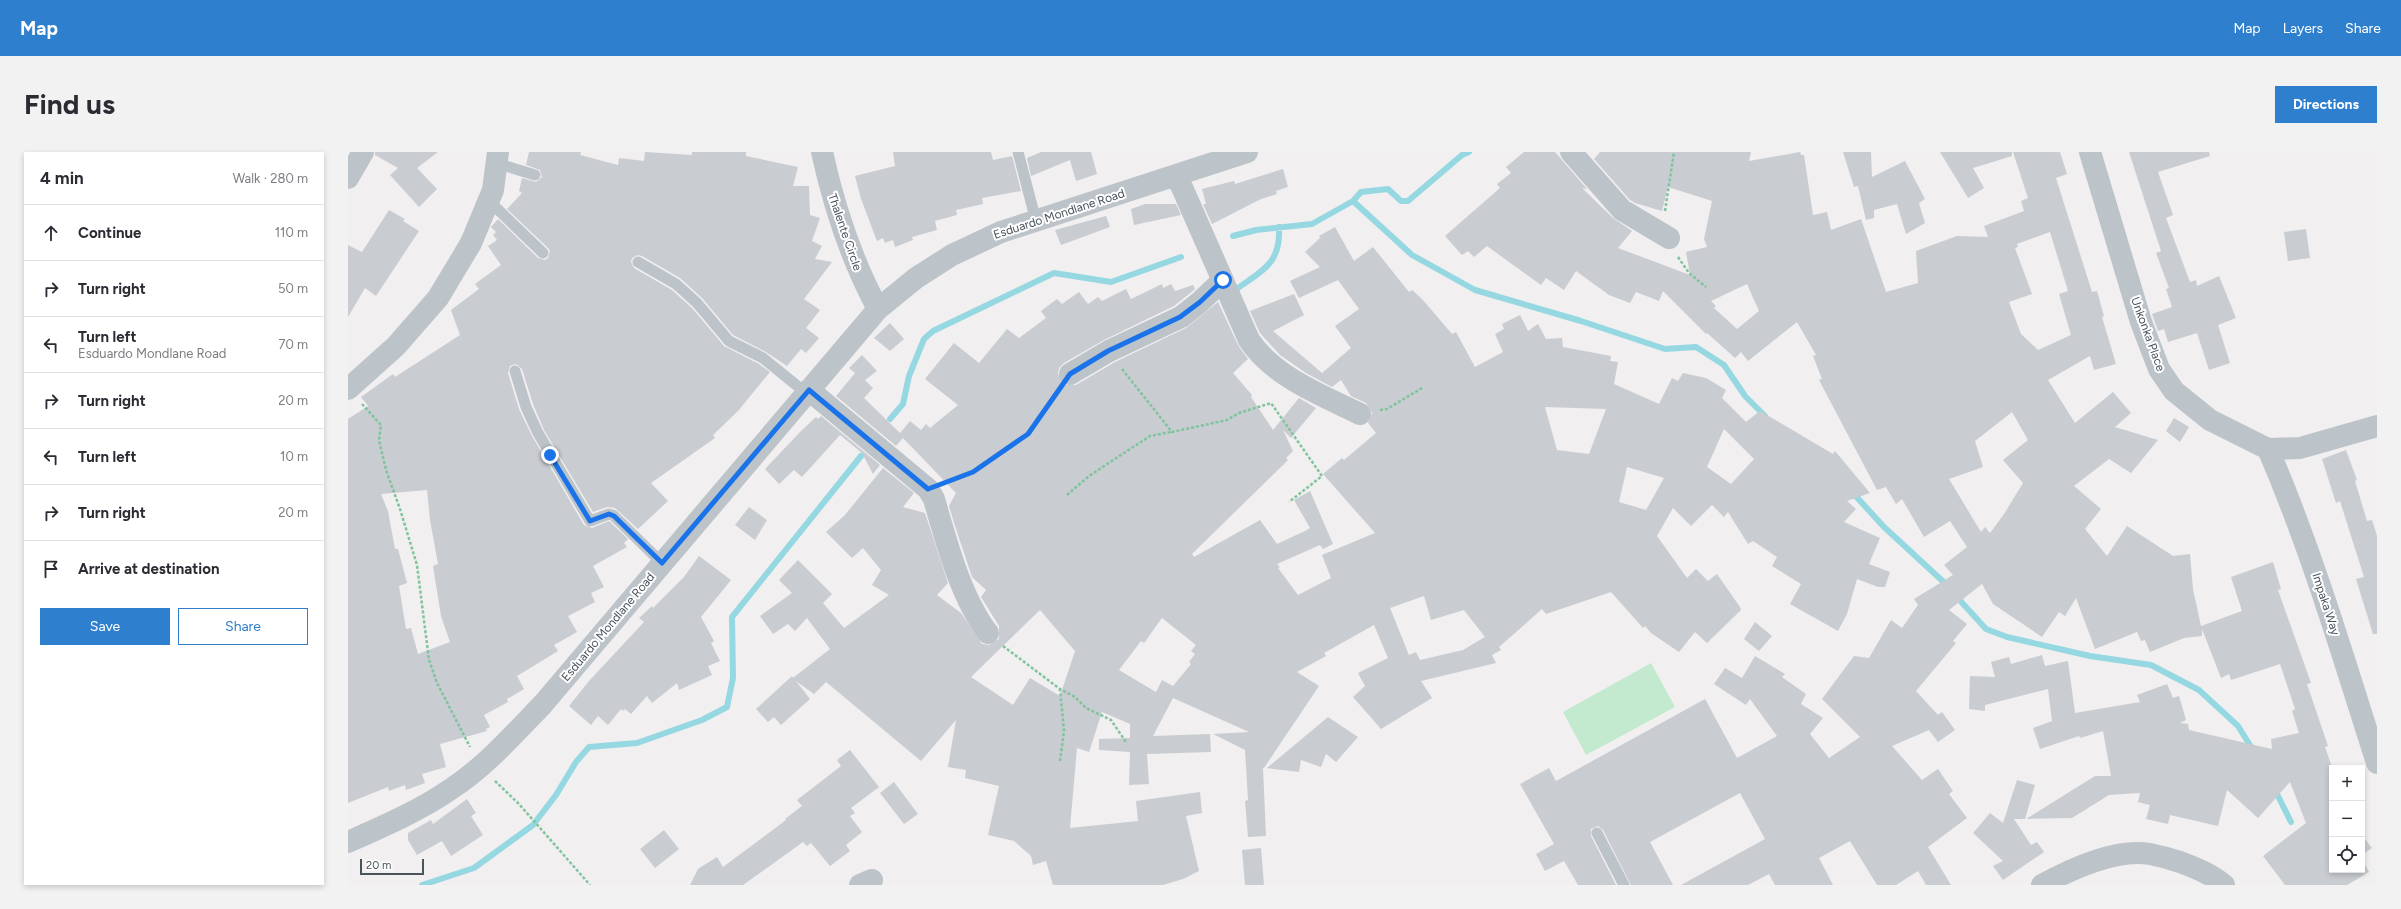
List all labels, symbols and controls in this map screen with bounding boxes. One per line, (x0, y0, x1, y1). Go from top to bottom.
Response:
text: Map (20, 17, 58, 40)
text: Map (2233, 20, 2261, 37)
text: Layers (2283, 20, 2323, 37)
text: Share (2345, 20, 2381, 37)
button: Directions (2275, 86, 2377, 123)
text: Find us (24, 87, 115, 121)
text: 4 min (40, 168, 84, 188)
text: Walk · 280 m (233, 171, 308, 186)
street label: Esduardo Mondlane Road (992, 186, 1126, 242)
street label: Thalente Circle (825, 192, 865, 273)
icon: ahead (40, 222, 62, 244)
text: Continue (78, 224, 141, 242)
text: 110 m (275, 225, 308, 240)
route start (1214, 271, 1232, 289)
icon: right (40, 278, 62, 300)
text: Turn right (78, 280, 146, 298)
text: 50 m (278, 281, 308, 296)
street label: Unkonka Place (2128, 295, 2168, 373)
text: Turn left (78, 328, 136, 346)
icon: left (40, 334, 62, 356)
text: 70 m (278, 337, 308, 352)
text: Esduardo Mondlane Road (78, 346, 226, 361)
icon: right (40, 390, 62, 412)
text: Turn right (78, 392, 146, 410)
text: 20 m (278, 393, 308, 408)
icon: left (40, 446, 62, 468)
route end (541, 446, 559, 464)
text: Turn left (78, 448, 136, 466)
text: 10 m (280, 449, 308, 464)
icon: right (40, 502, 62, 524)
text: Turn right (78, 504, 146, 522)
text: 20 m (278, 505, 308, 520)
icon: arrive (40, 558, 62, 580)
text: Arrive at destination (78, 560, 219, 578)
street label: Esduardo Mondlane Road (559, 570, 657, 684)
street label: Impaka Way (2309, 571, 2343, 638)
button: Save (40, 608, 170, 645)
button: Share (178, 608, 308, 645)
map controls (2329, 765, 2365, 873)
button: + (2329, 765, 2365, 801)
button: − (2329, 801, 2365, 837)
button: locate (2329, 837, 2365, 873)
scale bar (360, 857, 424, 876)
text: 20 m (366, 859, 391, 872)

